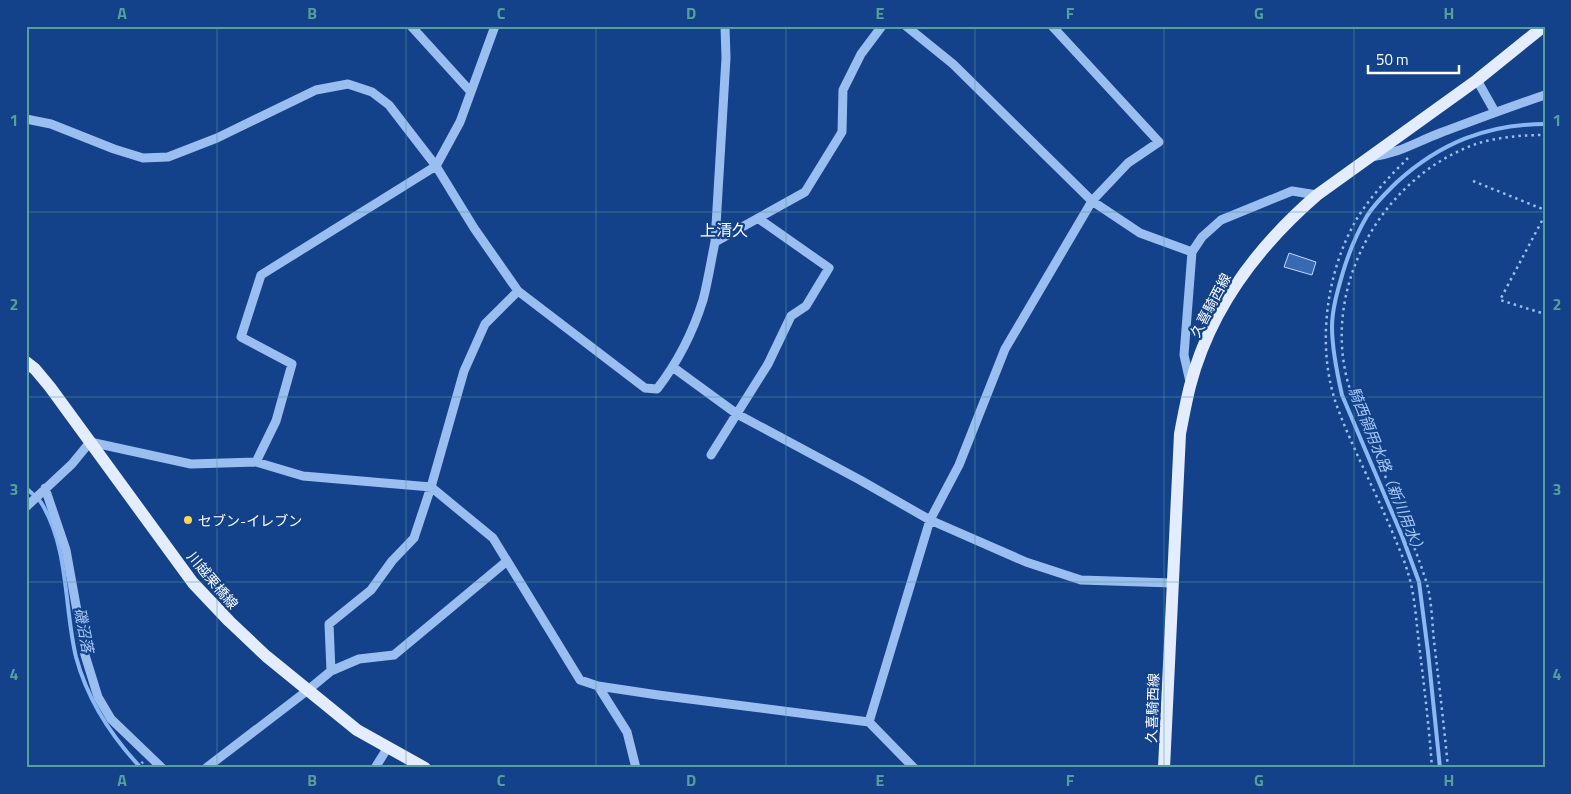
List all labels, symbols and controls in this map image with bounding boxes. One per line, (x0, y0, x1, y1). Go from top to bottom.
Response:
text: A (117, 1, 127, 25)
text: B (307, 1, 317, 25)
text: C (497, 1, 506, 25)
text: D (686, 1, 696, 25)
text: E (876, 1, 885, 25)
text: F (1066, 1, 1075, 25)
text: G (1254, 1, 1264, 25)
text: H (1444, 1, 1454, 25)
scale bar (1368, 42, 1460, 74)
text: 50 m (1376, 48, 1409, 71)
text: 1 (10, 108, 18, 132)
text: 1 (1553, 108, 1561, 132)
district label: 上清久 (700, 218, 748, 242)
street label: 久喜騎西線 (1184, 269, 1236, 341)
text: 2 (10, 292, 18, 316)
text: 2 (1553, 292, 1561, 316)
water label: 騎西領用水路（新川用水） (1343, 383, 1431, 559)
text: 3 (10, 477, 18, 501)
text: 3 (1553, 477, 1561, 501)
place label: セブン-イレブン (198, 510, 302, 531)
marker: セブン-イレブン (182, 514, 194, 526)
street label: 川越栗橋線 (182, 546, 244, 614)
water label: 磯沼落 (68, 606, 100, 656)
text: 4 (10, 662, 19, 686)
text: 4 (1553, 662, 1562, 686)
street label: 久喜騎西線 (1140, 673, 1164, 743)
text: A (117, 768, 127, 792)
text: B (307, 768, 317, 792)
text: C (497, 768, 506, 792)
text: D (686, 768, 696, 792)
text: E (876, 768, 885, 792)
text: F (1066, 768, 1075, 792)
text: G (1254, 768, 1264, 792)
text: H (1444, 768, 1454, 792)

